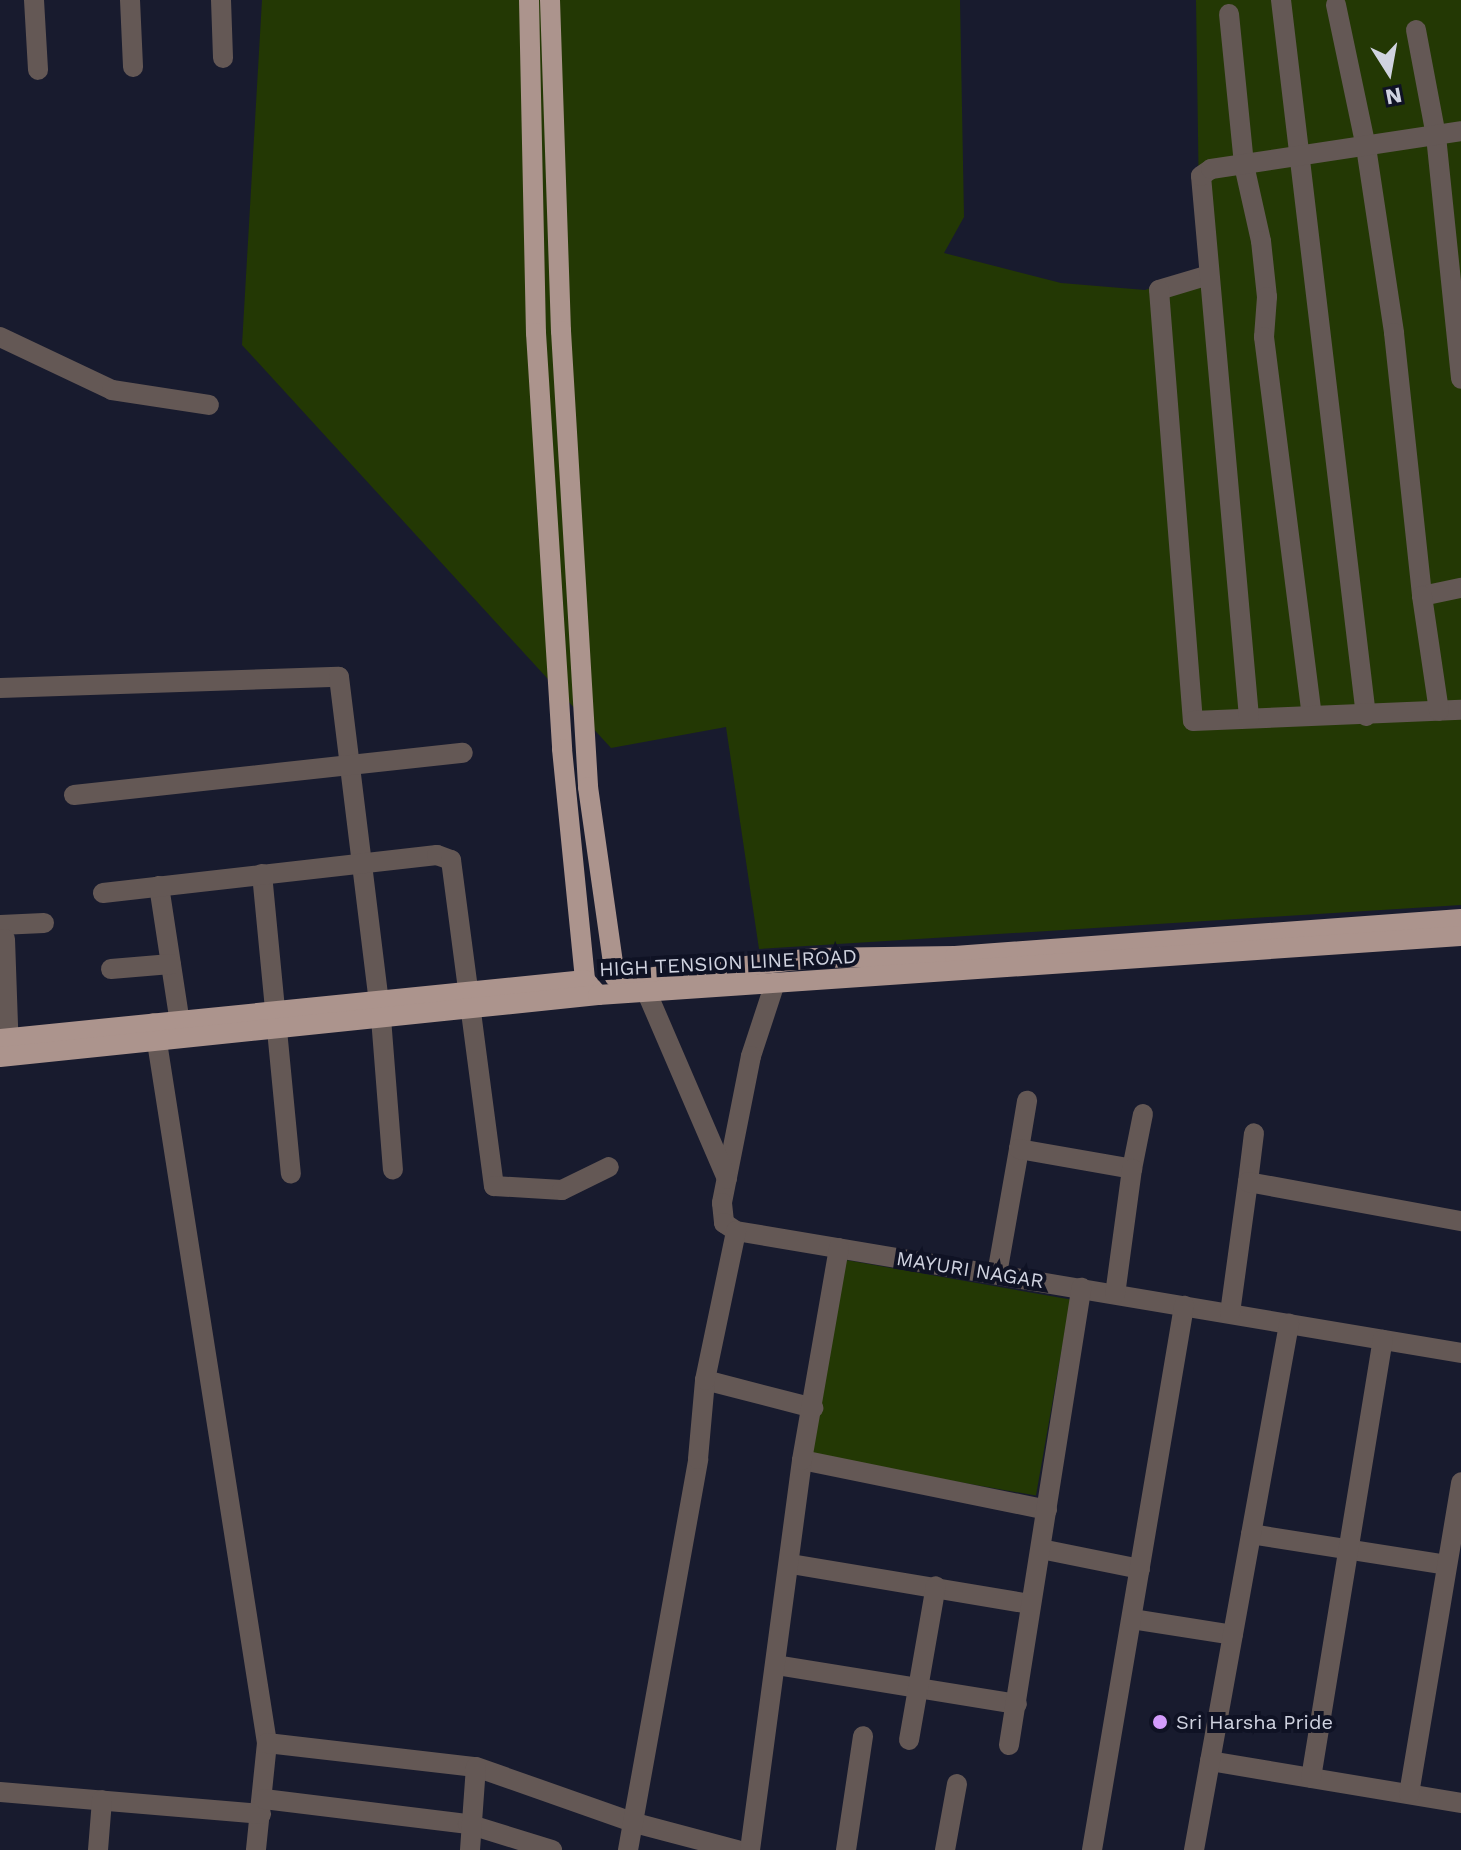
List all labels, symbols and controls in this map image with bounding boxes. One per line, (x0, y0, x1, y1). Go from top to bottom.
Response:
north arrow (1349, 32, 1429, 112)
text: N (1383, 82, 1404, 110)
street label: HIGH TENSION LINE ROAD (598, 944, 858, 982)
street label: MAYURI NAGAR (895, 1246, 1045, 1294)
place label: Sri Harsha Pride (1176, 1710, 1333, 1734)
marker: Sri Harsha Pride (1151, 1713, 1169, 1731)

